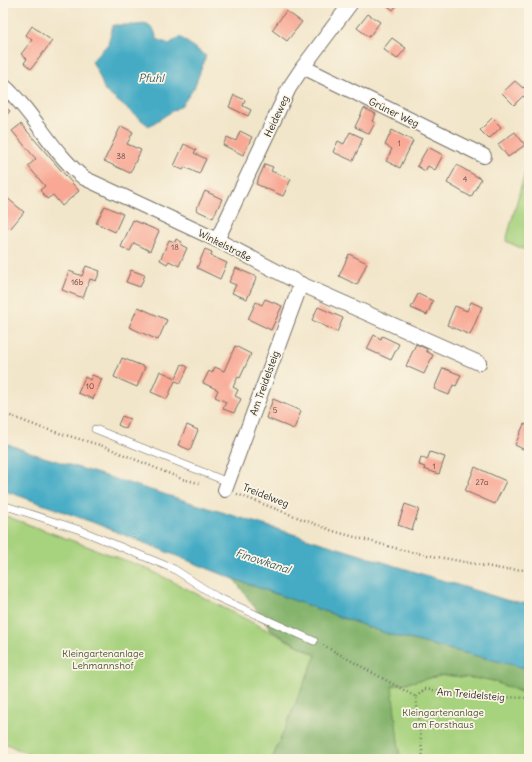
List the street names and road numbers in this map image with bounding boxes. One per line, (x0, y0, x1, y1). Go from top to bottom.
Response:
street label: Heideweg (261, 93, 292, 139)
street label: Grüner Weg (366, 95, 421, 130)
street label: Winkelstraße (196, 226, 254, 264)
street label: Am Treidelsteig (247, 349, 282, 417)
street label: Treidelweg (241, 481, 291, 510)
street label: Am Treidelsteig (437, 685, 505, 704)

